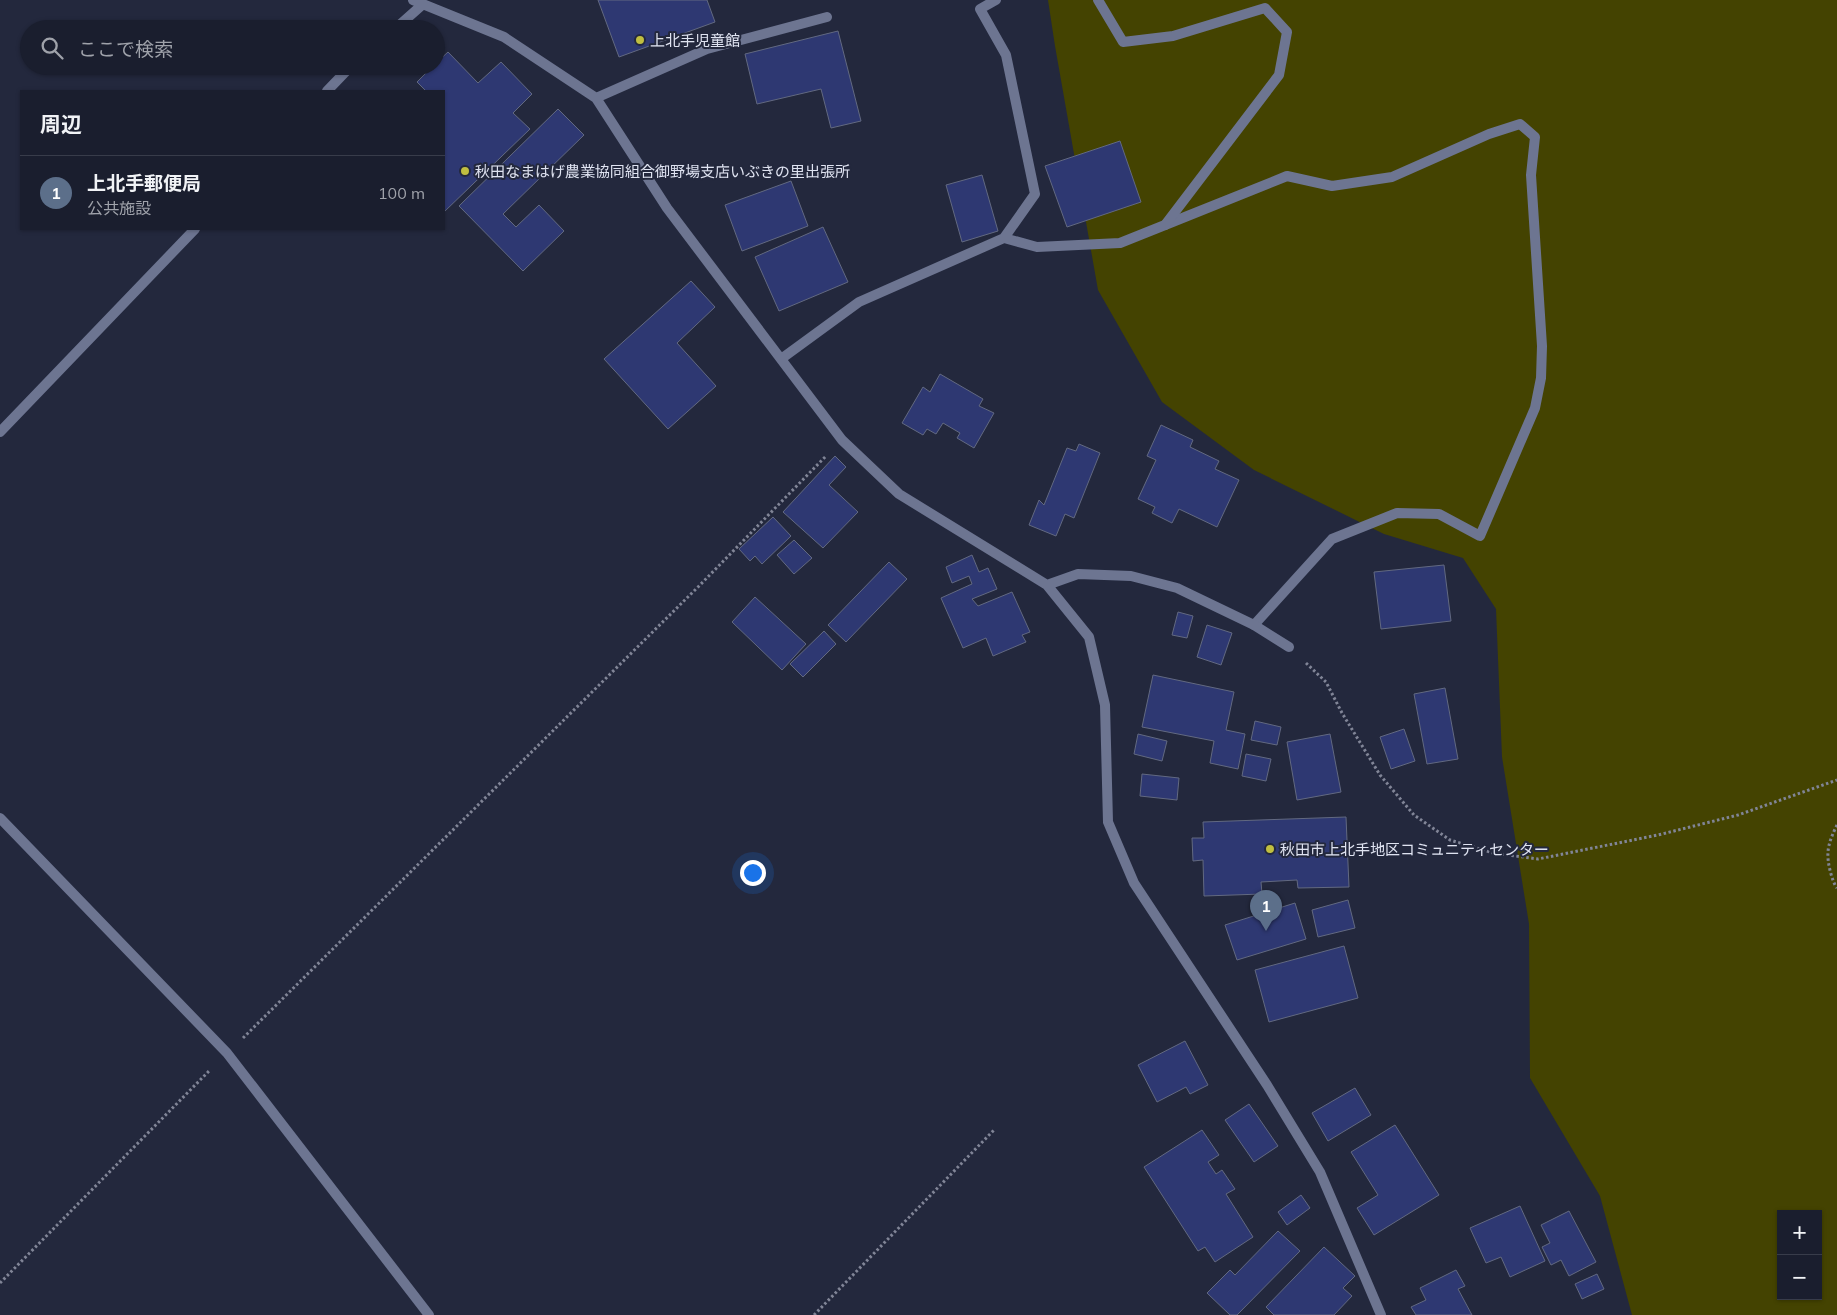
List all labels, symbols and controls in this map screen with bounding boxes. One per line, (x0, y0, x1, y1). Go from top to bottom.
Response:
search box (20, 20, 445, 75)
place label: 上北手児童館 (650, 31, 740, 50)
icon: search (38, 34, 66, 62)
marker: 上北手児童館 (634, 34, 646, 46)
text: ここで検索 (78, 37, 173, 61)
text: 周辺 (40, 111, 82, 137)
place label: 秋田なまはげ農業協同組合御野場支店いぶきの里出張所 (475, 162, 850, 181)
marker: 秋田なまはげ農業協同組合御野場支店いぶきの里出張所 (459, 165, 471, 177)
text: 上北手郵便局 (87, 171, 201, 195)
text: 1 (51, 183, 61, 203)
text: 100 m (378, 183, 425, 203)
text: 公共施設 (87, 198, 151, 218)
place label: 秋田市上北手地区コミュニティセンター (1280, 840, 1549, 859)
marker: 秋田市上北手地区コミュニティセンター (1264, 843, 1276, 855)
your location (740, 860, 766, 886)
pin: 1 (1250, 890, 1282, 931)
map controls (1777, 1210, 1822, 1300)
button: + (1777, 1210, 1822, 1255)
button: − (1777, 1255, 1822, 1300)

